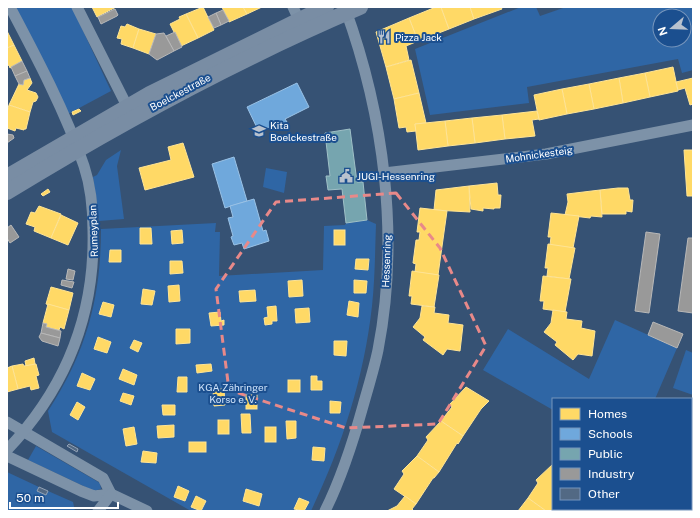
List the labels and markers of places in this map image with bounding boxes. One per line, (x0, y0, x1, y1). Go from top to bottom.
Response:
restaurant icon: Pizza Jack (376, 29, 392, 45)
place label: Pizza Jack (395, 31, 442, 43)
place label: Kita Boelckestraße (270, 119, 337, 143)
school or university icon: Kita Boelckestraße (251, 123, 267, 139)
public building icon: JUGI-Hessenring (338, 168, 354, 184)
place label: JUGI-Hessenring (357, 170, 435, 182)

